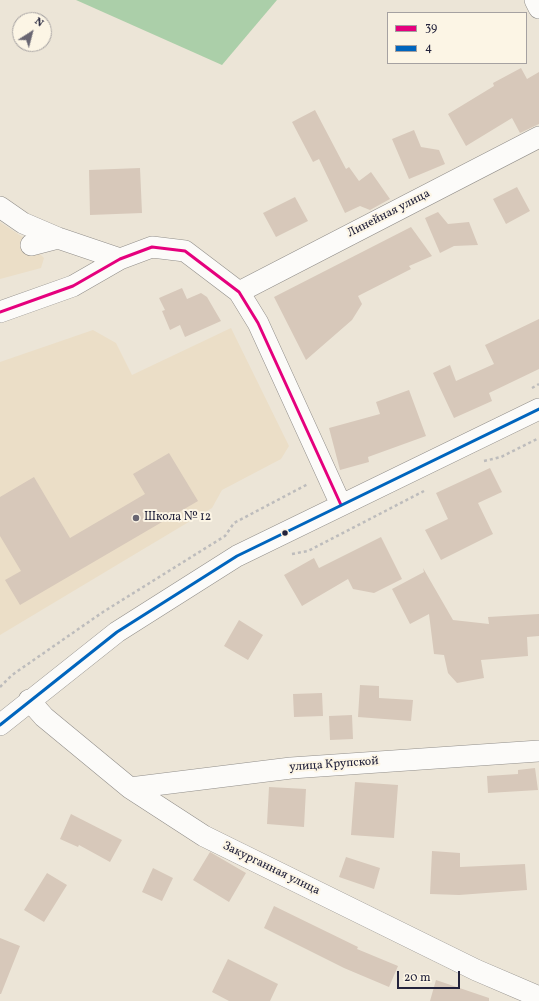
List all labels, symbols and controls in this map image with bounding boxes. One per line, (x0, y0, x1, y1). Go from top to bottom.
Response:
north arrow (12, 12, 52, 52)
legend (387, 12, 527, 64)
text: N (31, 14, 46, 31)
text: 39 (425, 20, 437, 36)
text: 4 (425, 40, 432, 56)
street label: Линейная улица (345, 187, 433, 241)
place label: Школа № 12 (144, 511, 211, 525)
marker: Школа № 12 (131, 513, 141, 523)
unlabelled marker (280, 528, 290, 538)
street label: улица Крупской (289, 755, 379, 775)
street label: Закурганная улица (220, 839, 322, 899)
scale bar (399, 963, 462, 989)
text: 20 m (404, 970, 431, 986)

